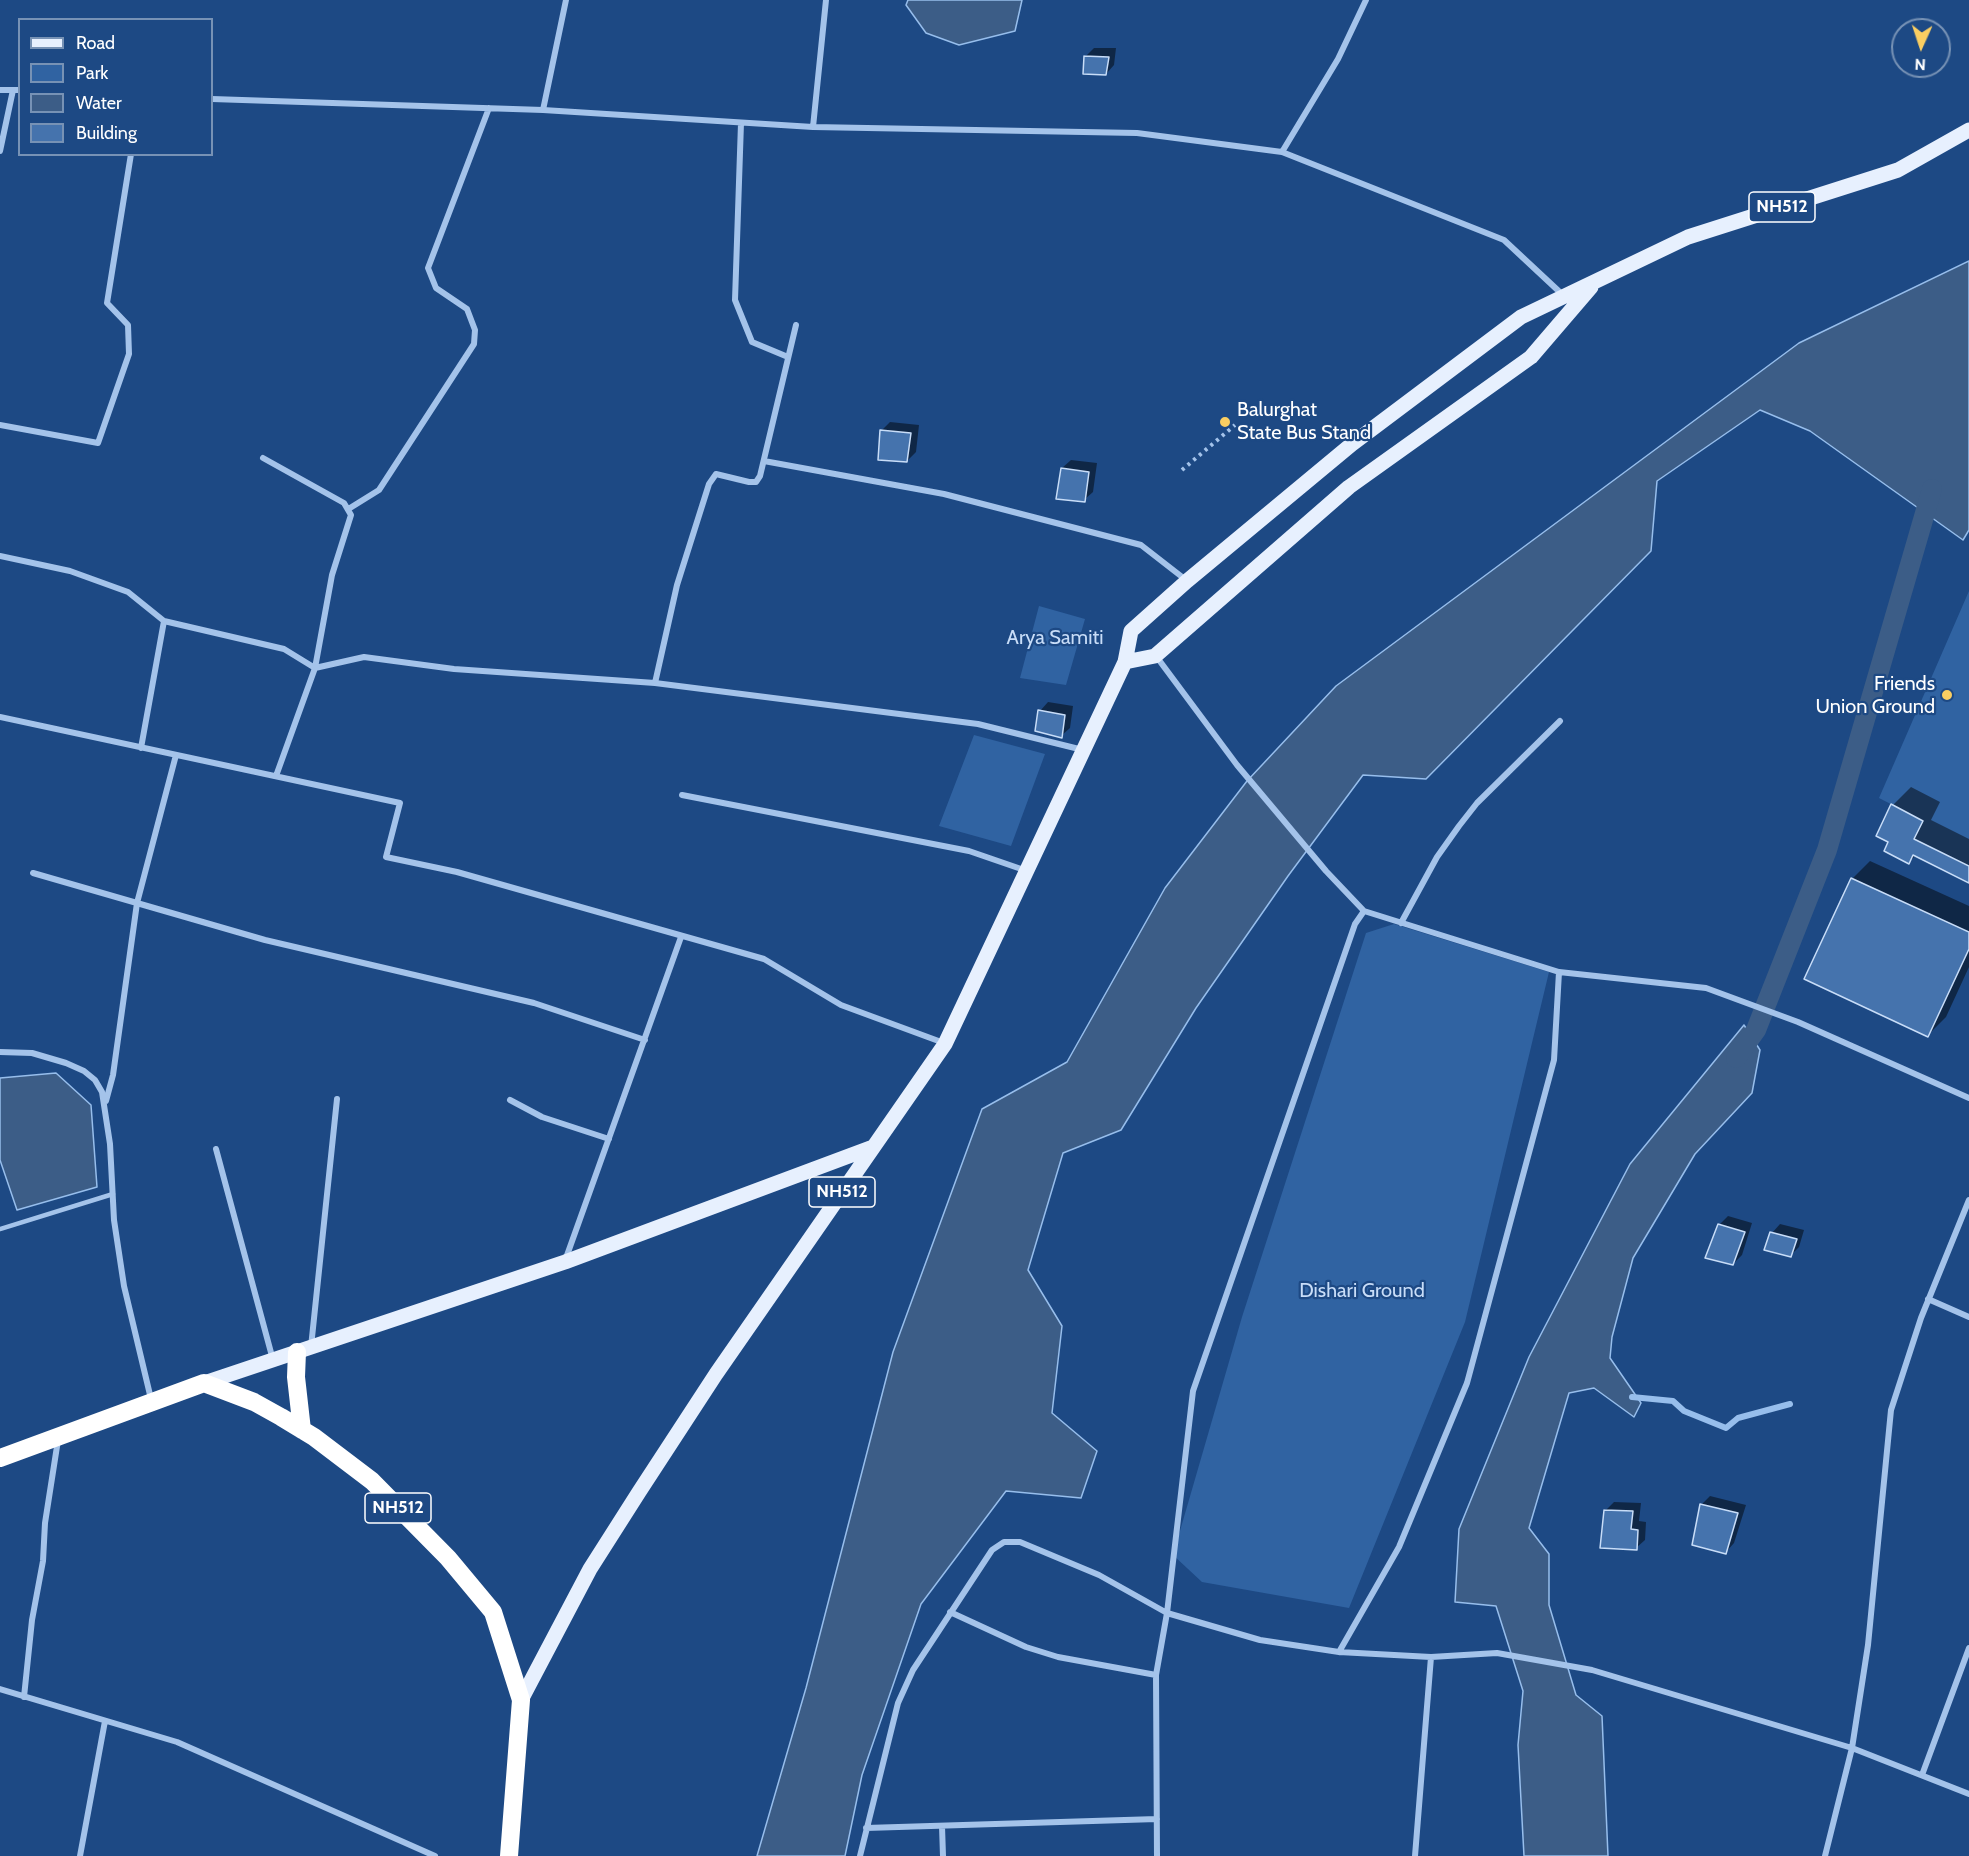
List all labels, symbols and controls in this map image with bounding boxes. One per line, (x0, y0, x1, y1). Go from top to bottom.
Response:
legend (18, 18, 213, 156)
north arrow (1891, 18, 1951, 78)
text: Road (76, 32, 115, 54)
text: N (1914, 55, 1926, 74)
text: Park (76, 62, 108, 84)
text: Water (76, 92, 122, 114)
text: Building (76, 122, 137, 144)
road number: NH512 (1749, 192, 1815, 222)
place label: Balurghat State Bus Stand (1237, 398, 1371, 445)
marker: Balurghat State Bus Stand (1218, 415, 1232, 429)
park label: Arya Samiti (1007, 626, 1103, 650)
place label: Friends Union Ground (1816, 672, 1935, 719)
marker: Friends Union Ground (1940, 688, 1954, 702)
road number: NH512 (809, 1177, 875, 1207)
park label: Dishari Ground (1299, 1279, 1425, 1303)
road number: NH512 (365, 1493, 431, 1523)

